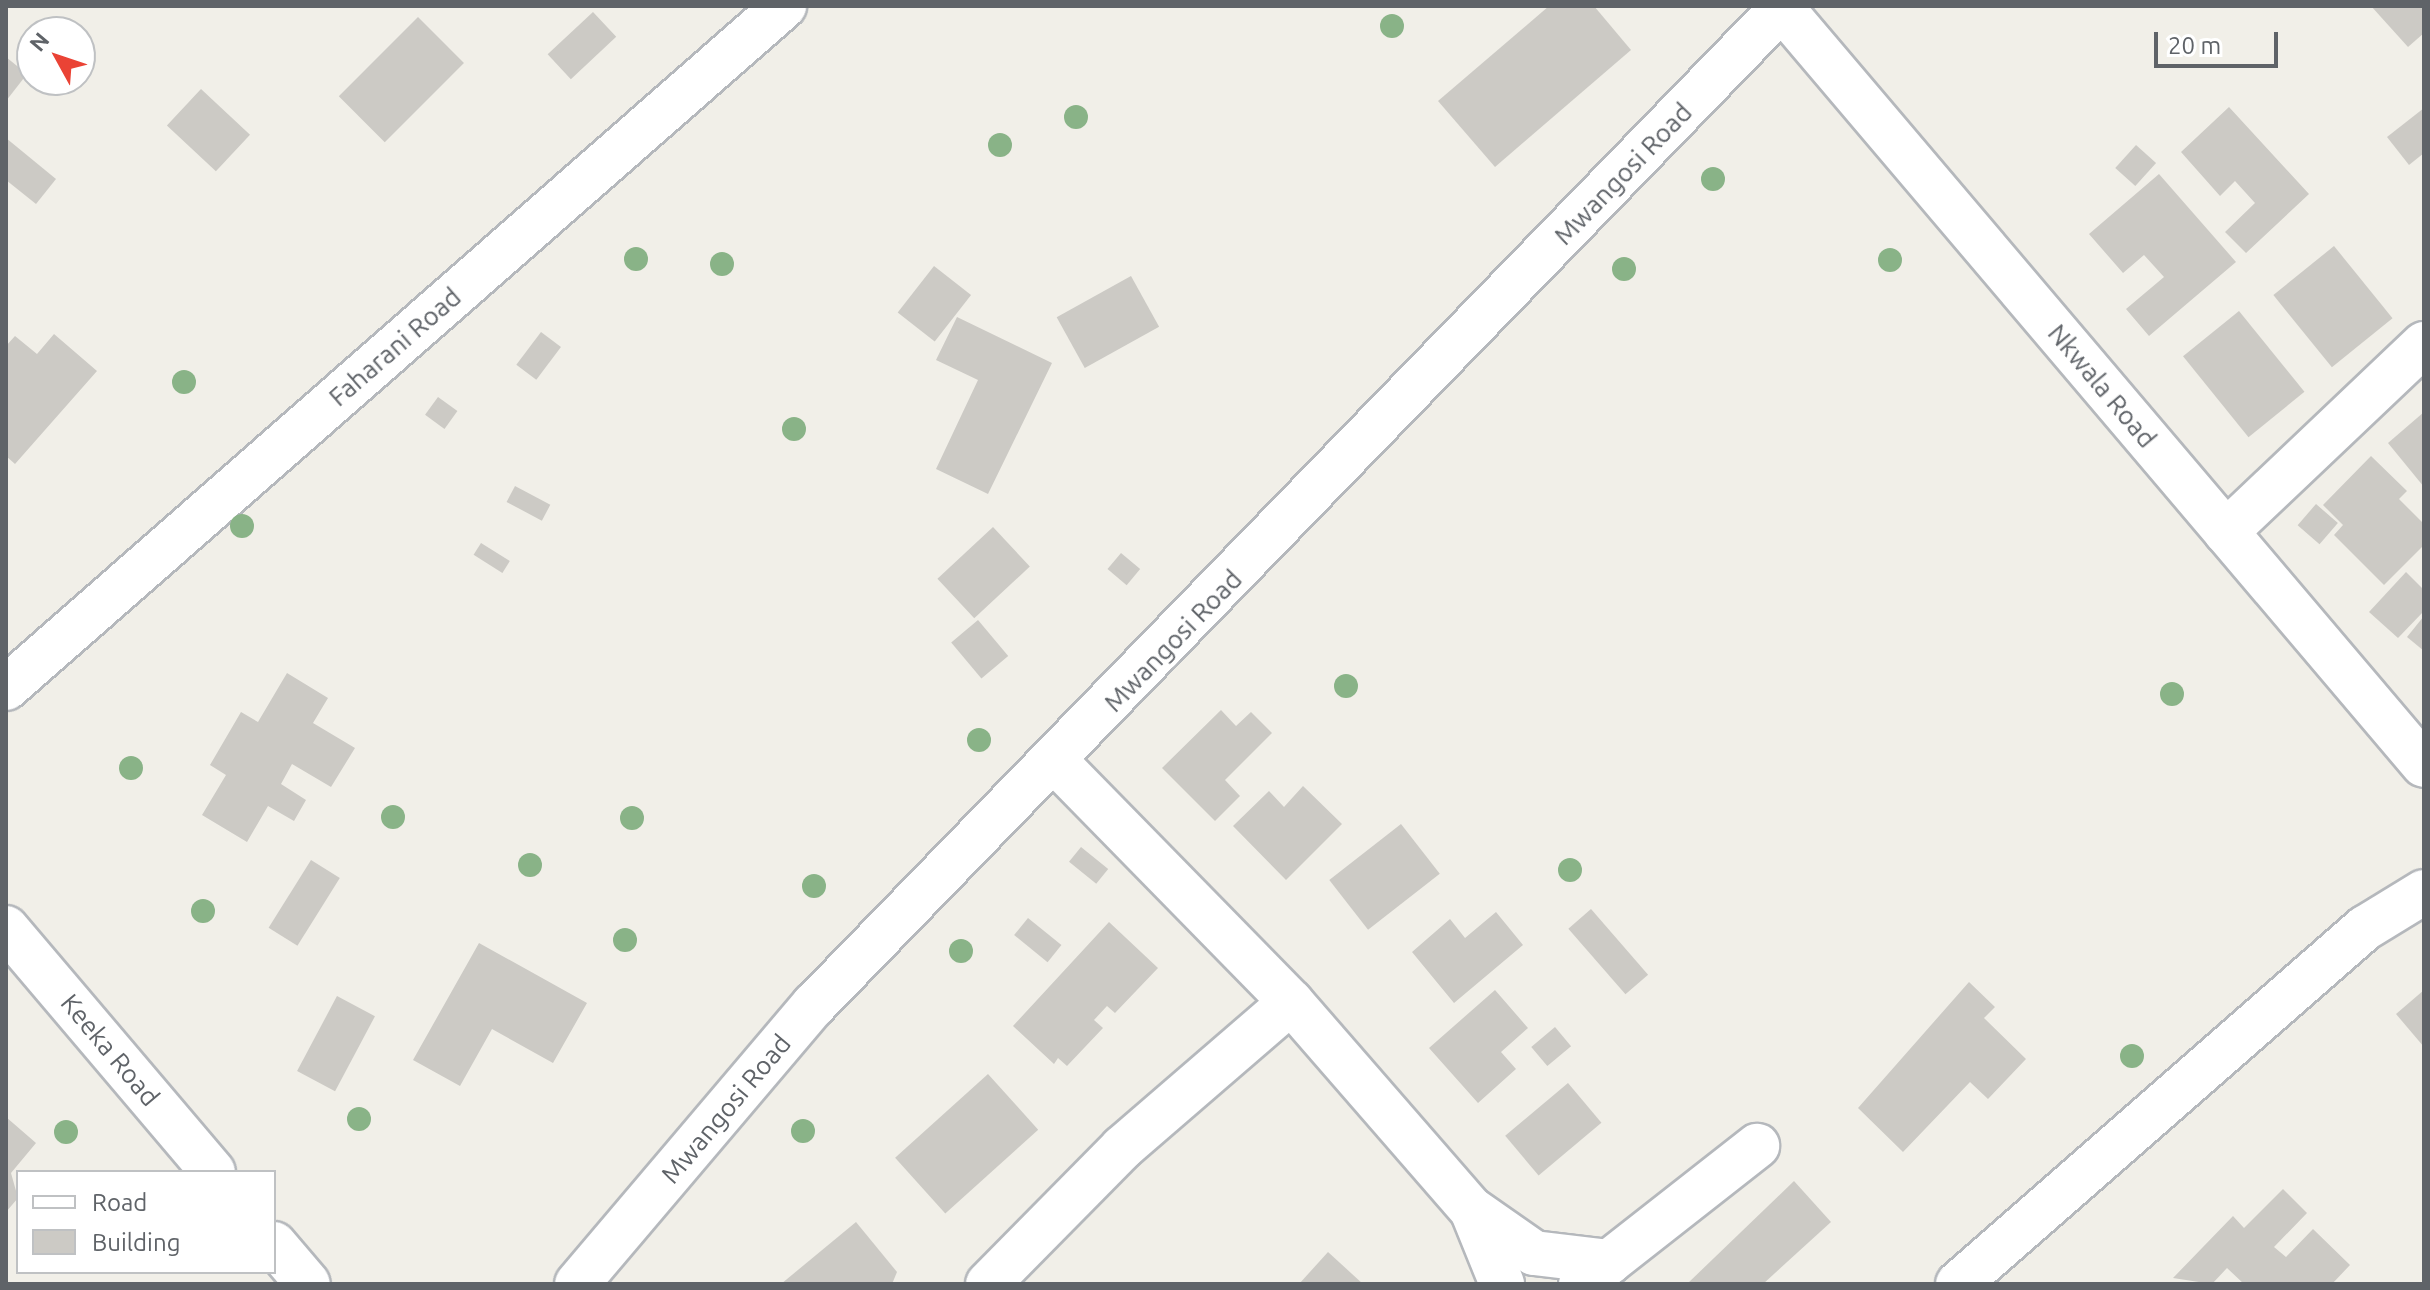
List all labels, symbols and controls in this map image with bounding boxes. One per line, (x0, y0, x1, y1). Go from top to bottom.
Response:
north arrow (16, 16, 96, 96)
scale bar (2158, 16, 2282, 66)
text: N (24, 27, 54, 56)
text: 20 m (2168, 32, 2221, 59)
street label: Mwangosi Road (1548, 97, 1698, 251)
street label: Faharani Road (323, 281, 467, 413)
street label: Nkwala Road (2041, 318, 2163, 454)
street label: Mwangosi Road (1098, 564, 1248, 718)
street label: Keeka Road (54, 988, 166, 1112)
street label: Mwangosi Road (655, 1028, 797, 1190)
legend (16, 1170, 276, 1274)
text: Road (92, 1189, 147, 1216)
text: Building (92, 1229, 180, 1256)

